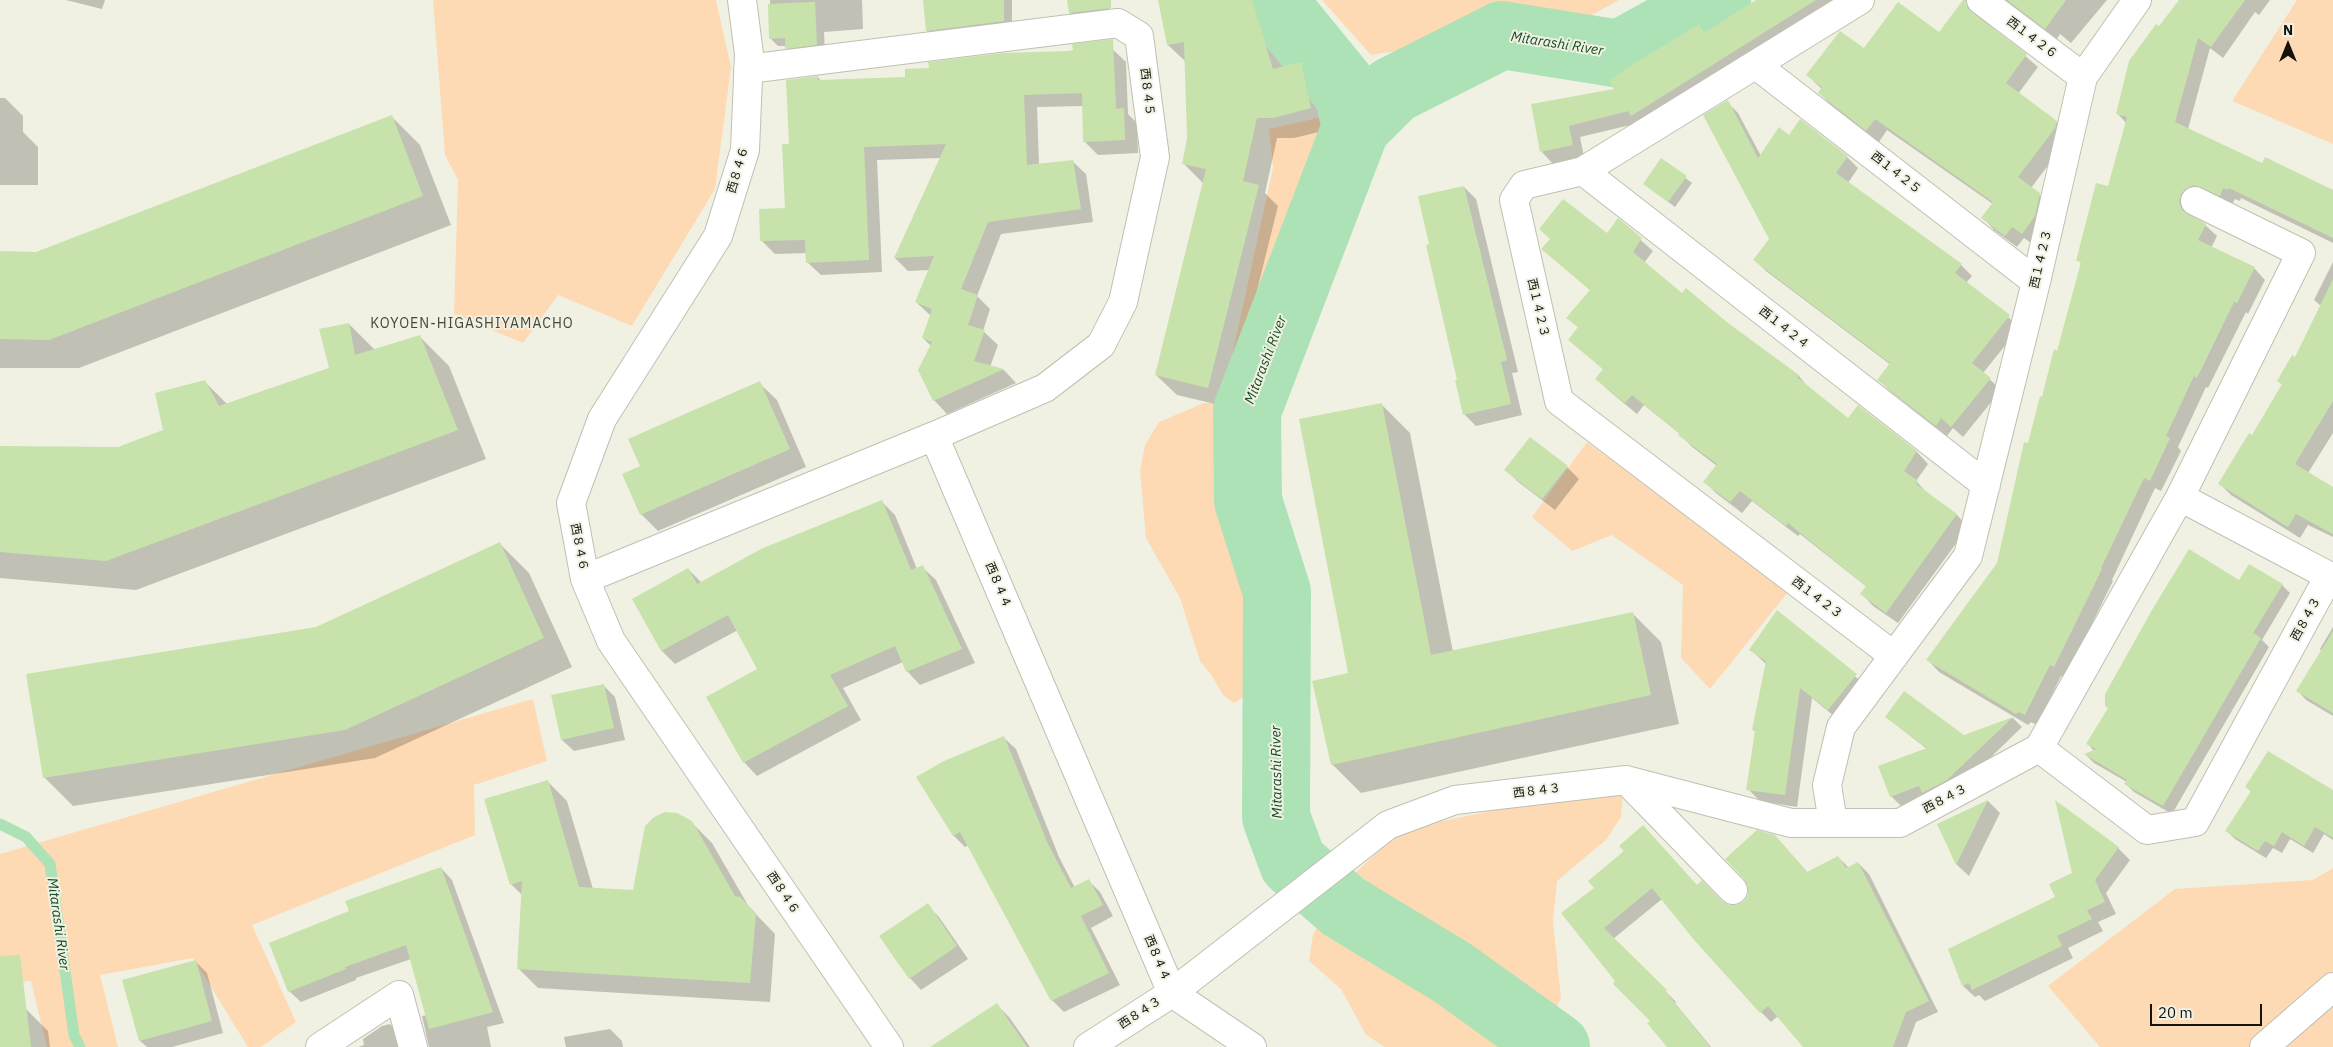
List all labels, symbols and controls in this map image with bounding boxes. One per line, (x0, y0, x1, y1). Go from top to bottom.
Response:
street label: 西１４２６ (2004, 14, 2060, 62)
north arrow (2263, 20, 2313, 70)
text: N (2283, 21, 2293, 39)
water label: Mitarashi River (1510, 28, 1604, 60)
street label: 西８４５ (1137, 67, 1157, 117)
street label: 西８４６ (724, 145, 752, 195)
street label: 西１４２５ (1868, 149, 1924, 197)
street label: 西１４２３ (2027, 228, 2055, 290)
street label: 西１４２３ (1524, 277, 1552, 339)
street label: 西１４２４ (1756, 304, 1812, 352)
water label: Mitarashi River (1241, 313, 1291, 407)
district label: KOYOEN-HIGASHIYAMACHO (368, 316, 576, 332)
street label: 西８４６ (567, 522, 591, 572)
street label: 西８４４ (982, 560, 1014, 610)
street label: 西１４２３ (1789, 574, 1845, 622)
street label: 西８４３ (2288, 595, 2324, 643)
water label: Mitarashi River (1268, 725, 1286, 819)
street label: 西８４３ (1512, 781, 1562, 801)
street label: 西８４３ (1920, 781, 1970, 817)
street label: 西８４６ (764, 869, 802, 917)
water label: Mitarashi River (43, 877, 73, 971)
street label: 西８４４ (1141, 933, 1173, 983)
street label: 西８４３ (1116, 994, 1164, 1032)
scale bar (2153, 994, 2266, 1026)
text: 20 m (2158, 1003, 2193, 1022)

